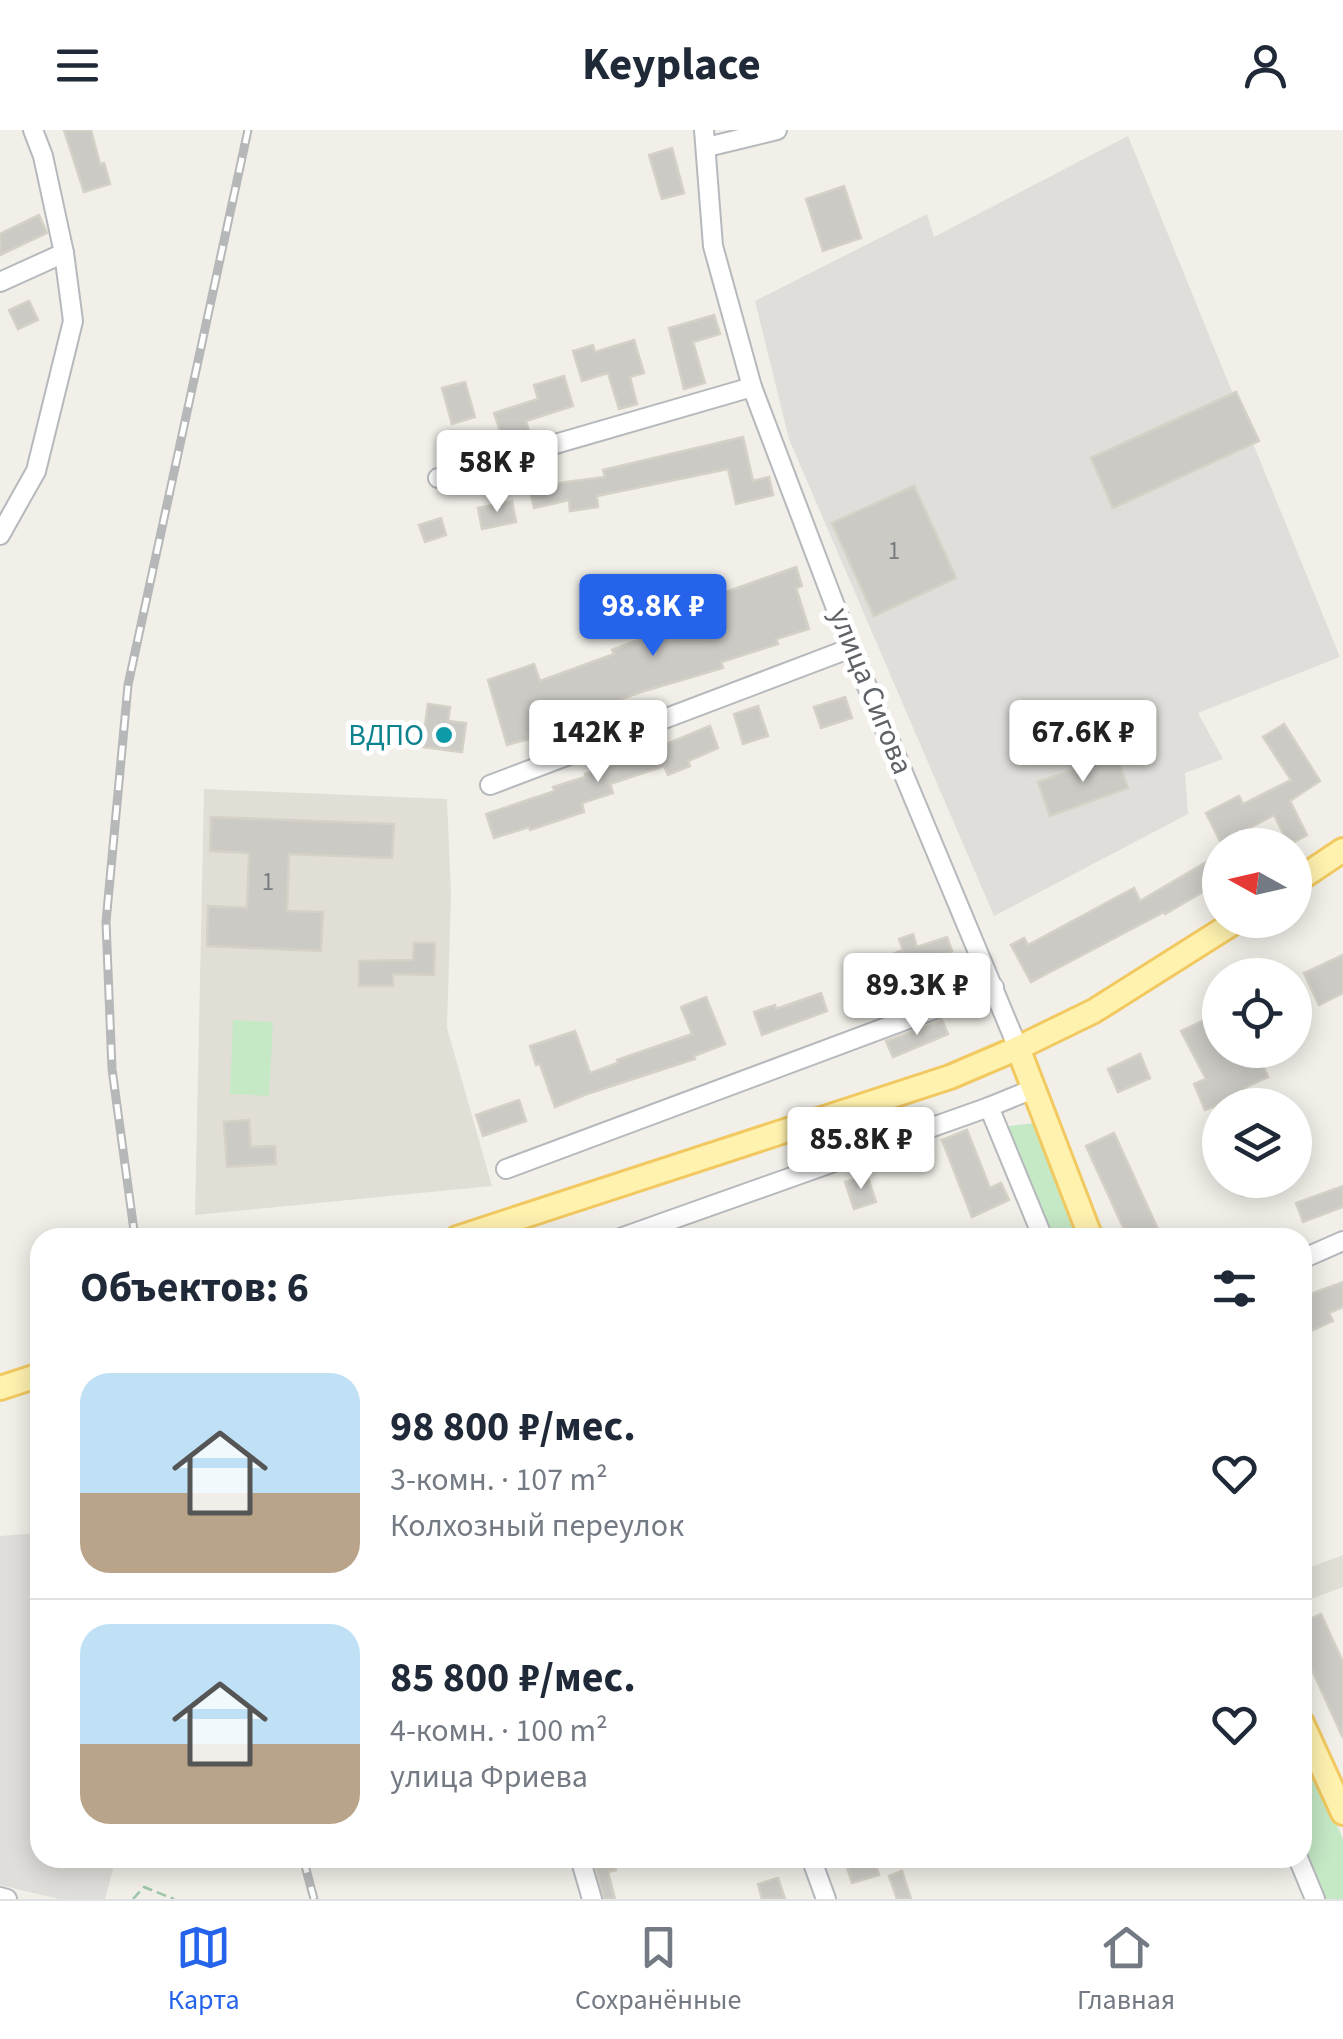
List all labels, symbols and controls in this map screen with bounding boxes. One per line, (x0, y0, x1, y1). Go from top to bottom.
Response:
text: Keyplace (582, 33, 761, 97)
icon: menu (50, 38, 105, 93)
icon: person (1238, 38, 1293, 93)
pin: 58K ₽ (427, 430, 567, 515)
text: 58K ₽ (459, 439, 535, 485)
house number: 1 (888, 533, 900, 569)
pin: 98.8K ₽ (561, 574, 745, 659)
text: 98.8K ₽ (601, 583, 705, 629)
street label: улица Сигова (818, 601, 924, 781)
pin: 142K ₽ (517, 700, 679, 785)
pin: 67.6K ₽ (991, 700, 1175, 785)
text: 142K ₽ (551, 709, 645, 755)
text: 67.6K ₽ (1031, 709, 1135, 755)
place label: ВДПО (348, 714, 424, 757)
marker: ВДПО (433, 724, 455, 746)
north arrow (1202, 828, 1312, 938)
map controls (1202, 828, 1312, 1198)
house number: 1 (262, 864, 274, 900)
pin: 89.3K ₽ (825, 953, 1009, 1038)
button: locate (1202, 958, 1312, 1068)
text: 89.3K ₽ (865, 962, 969, 1008)
button: layers (1202, 1088, 1312, 1198)
pin: 85.8K ₽ (769, 1107, 953, 1192)
text: 85.8K ₽ (809, 1116, 913, 1162)
text: Объектов: 6 (80, 1258, 309, 1318)
icon: filters (1207, 1261, 1262, 1316)
text: 98 800 ₽/мес. (390, 1397, 636, 1457)
icon: home (160, 1413, 280, 1533)
icon: heart (1207, 1446, 1262, 1501)
text: 3-комн. · 107 m² (390, 1457, 608, 1503)
text: Колхозный переулок (390, 1503, 684, 1549)
text: 85 800 ₽/мес. (390, 1648, 636, 1708)
icon: home (160, 1664, 280, 1784)
icon: heart (1207, 1697, 1262, 1752)
text: 4-комн. · 100 m² (390, 1708, 608, 1754)
text: улица Фриева (390, 1754, 588, 1800)
tab: Карта (168, 1920, 240, 2020)
tab: Сохранённые (575, 1920, 741, 2020)
tab: Главная (1077, 1920, 1175, 2020)

